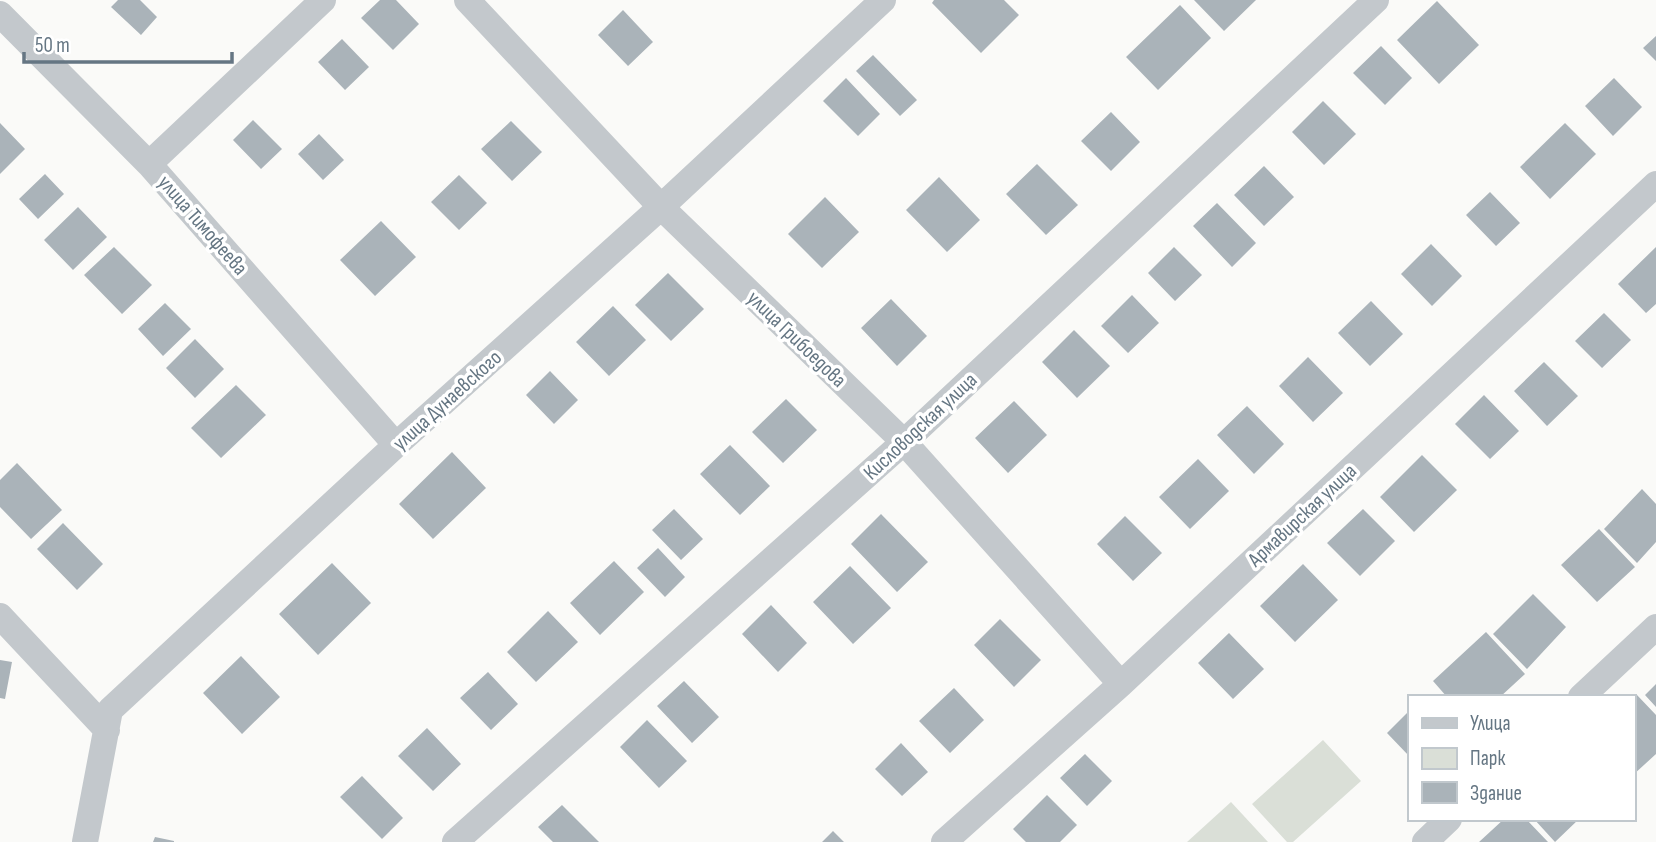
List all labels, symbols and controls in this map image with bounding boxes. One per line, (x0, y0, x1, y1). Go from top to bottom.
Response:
scale bar (24, 21, 233, 65)
text: 50 m (35, 33, 70, 58)
street label: улица Тимофеева (152, 170, 253, 280)
street label: улица Грибоедова (742, 286, 851, 393)
street label: улица Дунаевского (388, 345, 507, 456)
street label: Кисловодская улица (859, 368, 982, 485)
street label: Армавирская улица (1242, 459, 1362, 573)
legend (1408, 695, 1635, 821)
text: Улица (1470, 711, 1511, 736)
text: Парк (1470, 746, 1505, 771)
text: Здание (1470, 781, 1522, 806)

